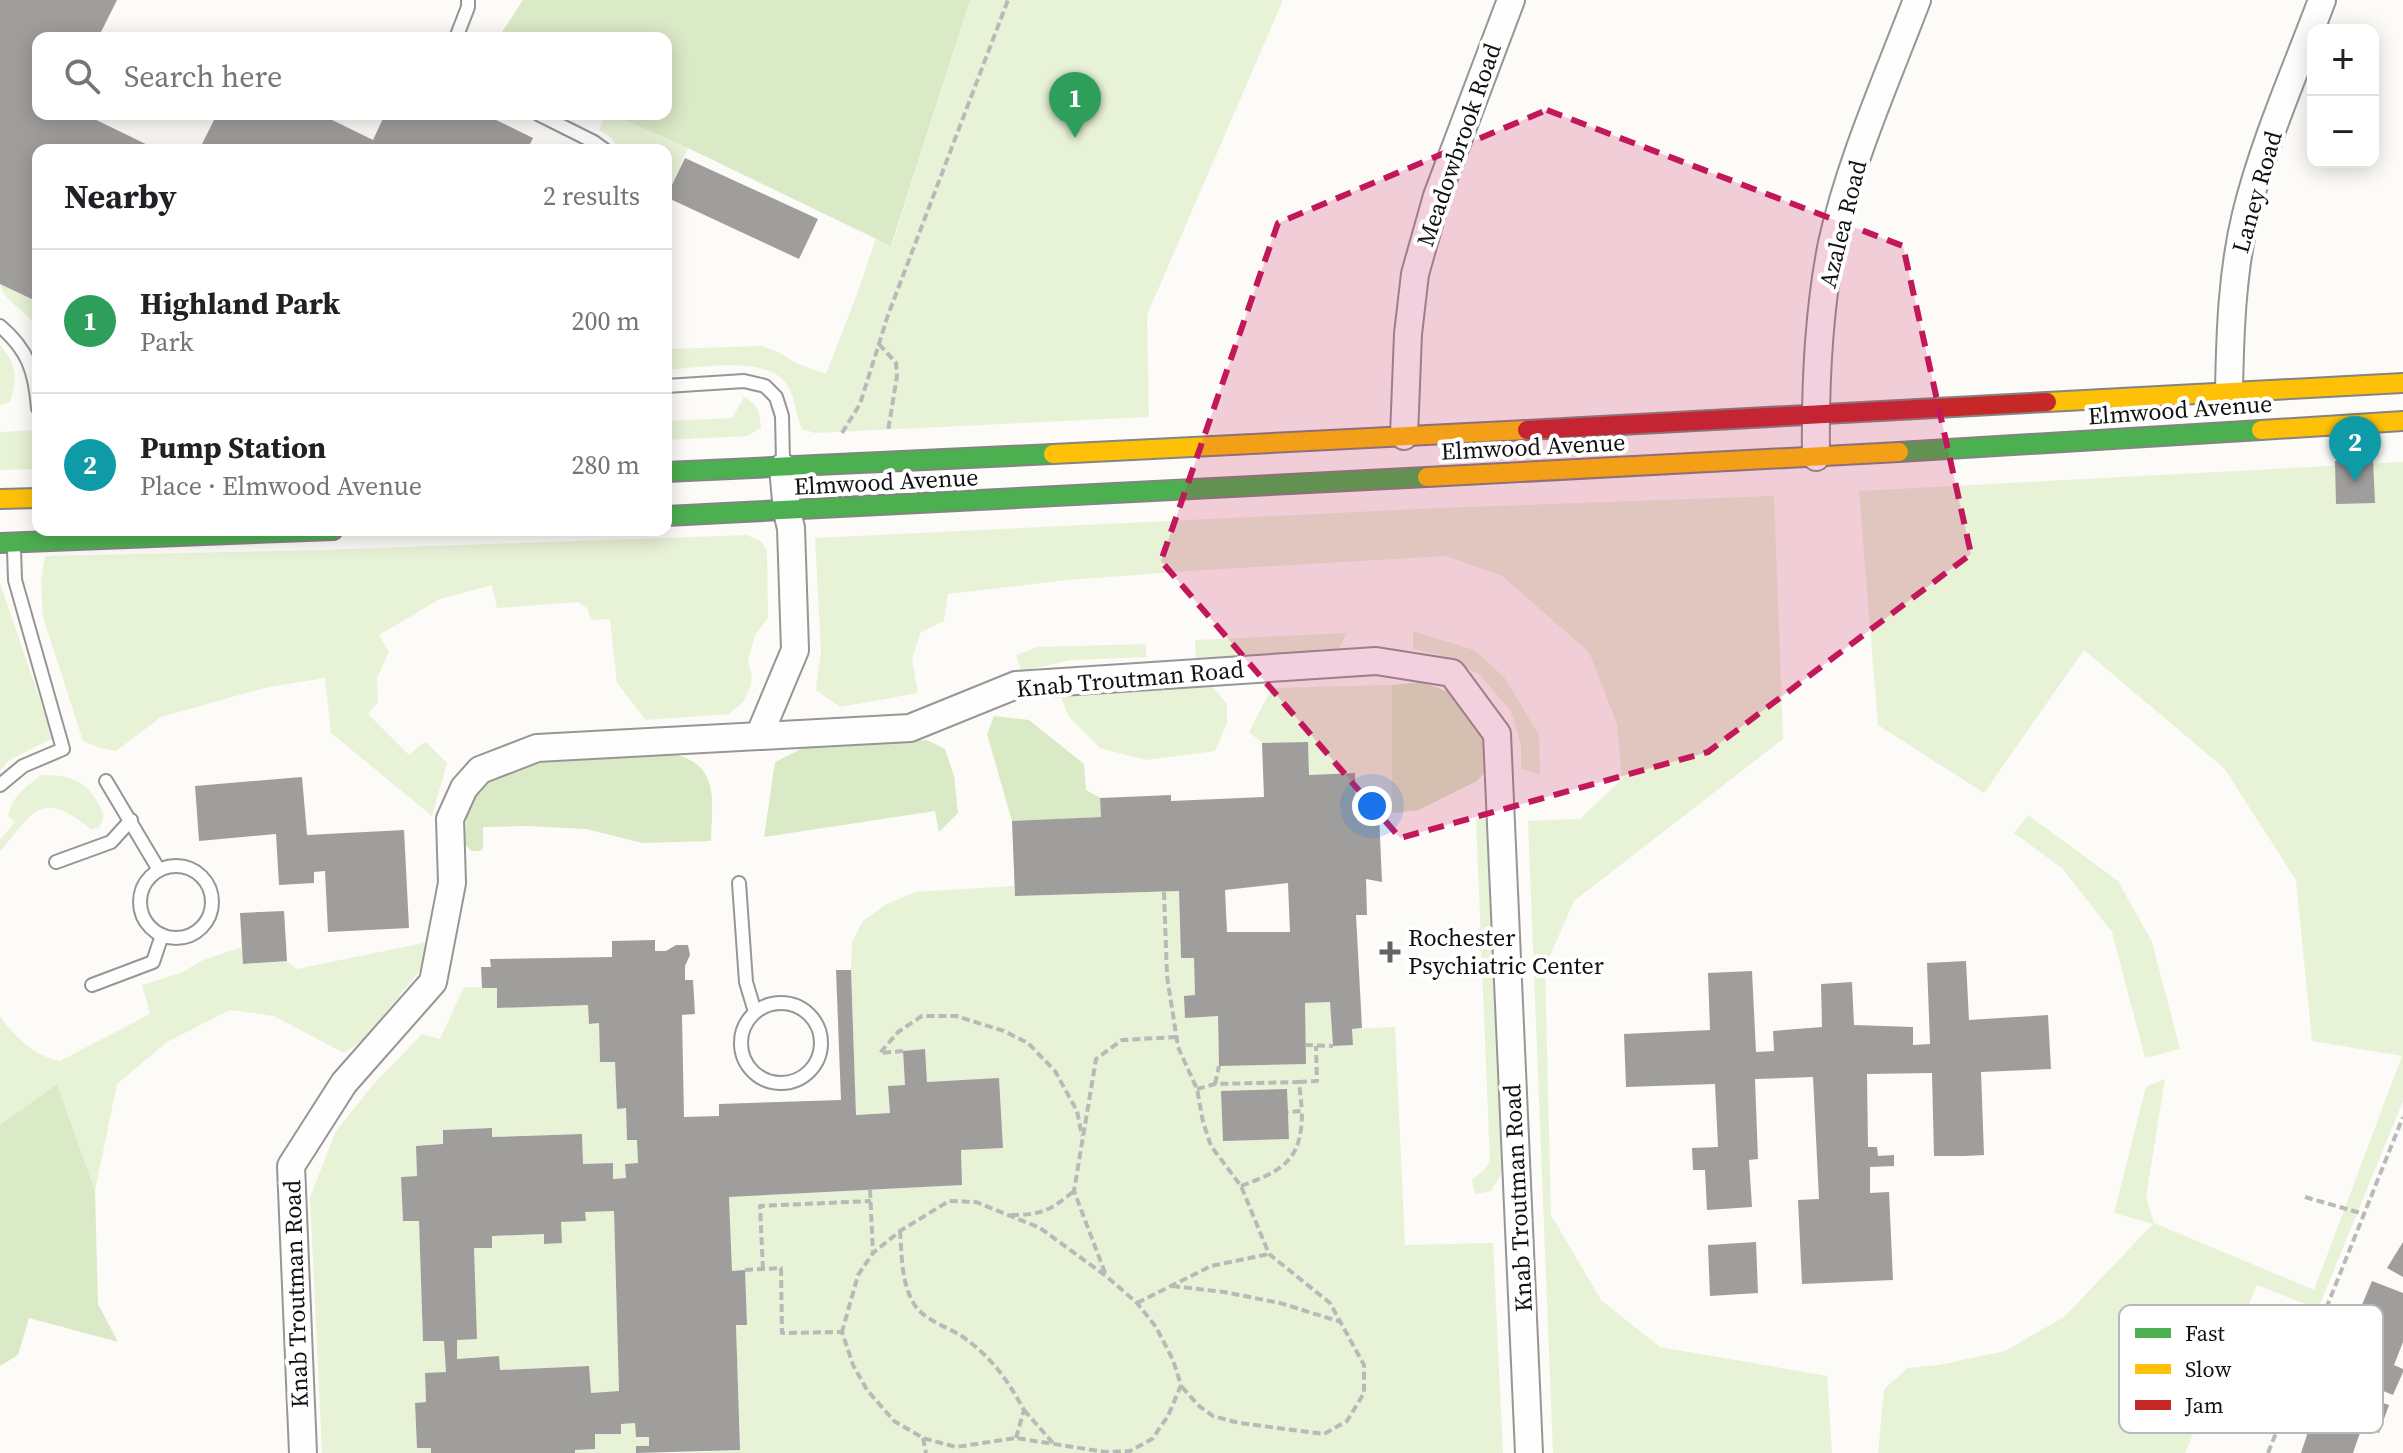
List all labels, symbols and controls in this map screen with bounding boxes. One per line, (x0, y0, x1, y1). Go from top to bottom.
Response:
map controls (2307, 24, 2379, 168)
button: + (2307, 24, 2379, 96)
search box (32, 32, 672, 120)
street label: Meadowbrook Road (1408, 38, 1509, 251)
icon: search (60, 54, 104, 98)
text: Search here (124, 56, 282, 97)
pin: 1 (1049, 72, 1101, 138)
button: − (2307, 96, 2379, 168)
street label: Laney Road (2223, 127, 2290, 257)
street label: Azalea Road (1811, 156, 1874, 291)
text: Nearby (64, 173, 177, 219)
text: 2 results (543, 178, 640, 214)
text: Highland Park (140, 283, 340, 324)
text: 1 (83, 303, 97, 339)
text: 200 m (572, 303, 640, 339)
text: Park (140, 324, 193, 360)
street label: Elmwood Avenue (2087, 387, 2273, 432)
pin: 2 (2329, 416, 2381, 482)
street label: Elmwood Avenue (1440, 425, 1626, 468)
text: Pump Station (140, 427, 326, 468)
text: 2 (83, 447, 97, 483)
text: 280 m (572, 447, 640, 483)
street label: Elmwood Avenue (793, 460, 979, 503)
text: Place · Elmwood Avenue (140, 468, 422, 504)
street label: Knab Troutman Road (1015, 652, 1246, 705)
your location (1352, 786, 1392, 826)
place label: Rochester Psychiatric Center (1408, 921, 1604, 982)
marker: Rochester Psychiatric Center (1379, 941, 1401, 963)
street label: Knab Troutman Road (1495, 1083, 1540, 1313)
street label: Knab Troutman Road (275, 1179, 316, 1409)
legend (2119, 1305, 2383, 1433)
text: Fast (2185, 1318, 2226, 1348)
text: Slow (2185, 1354, 2232, 1384)
text: Jam (2184, 1390, 2224, 1420)

